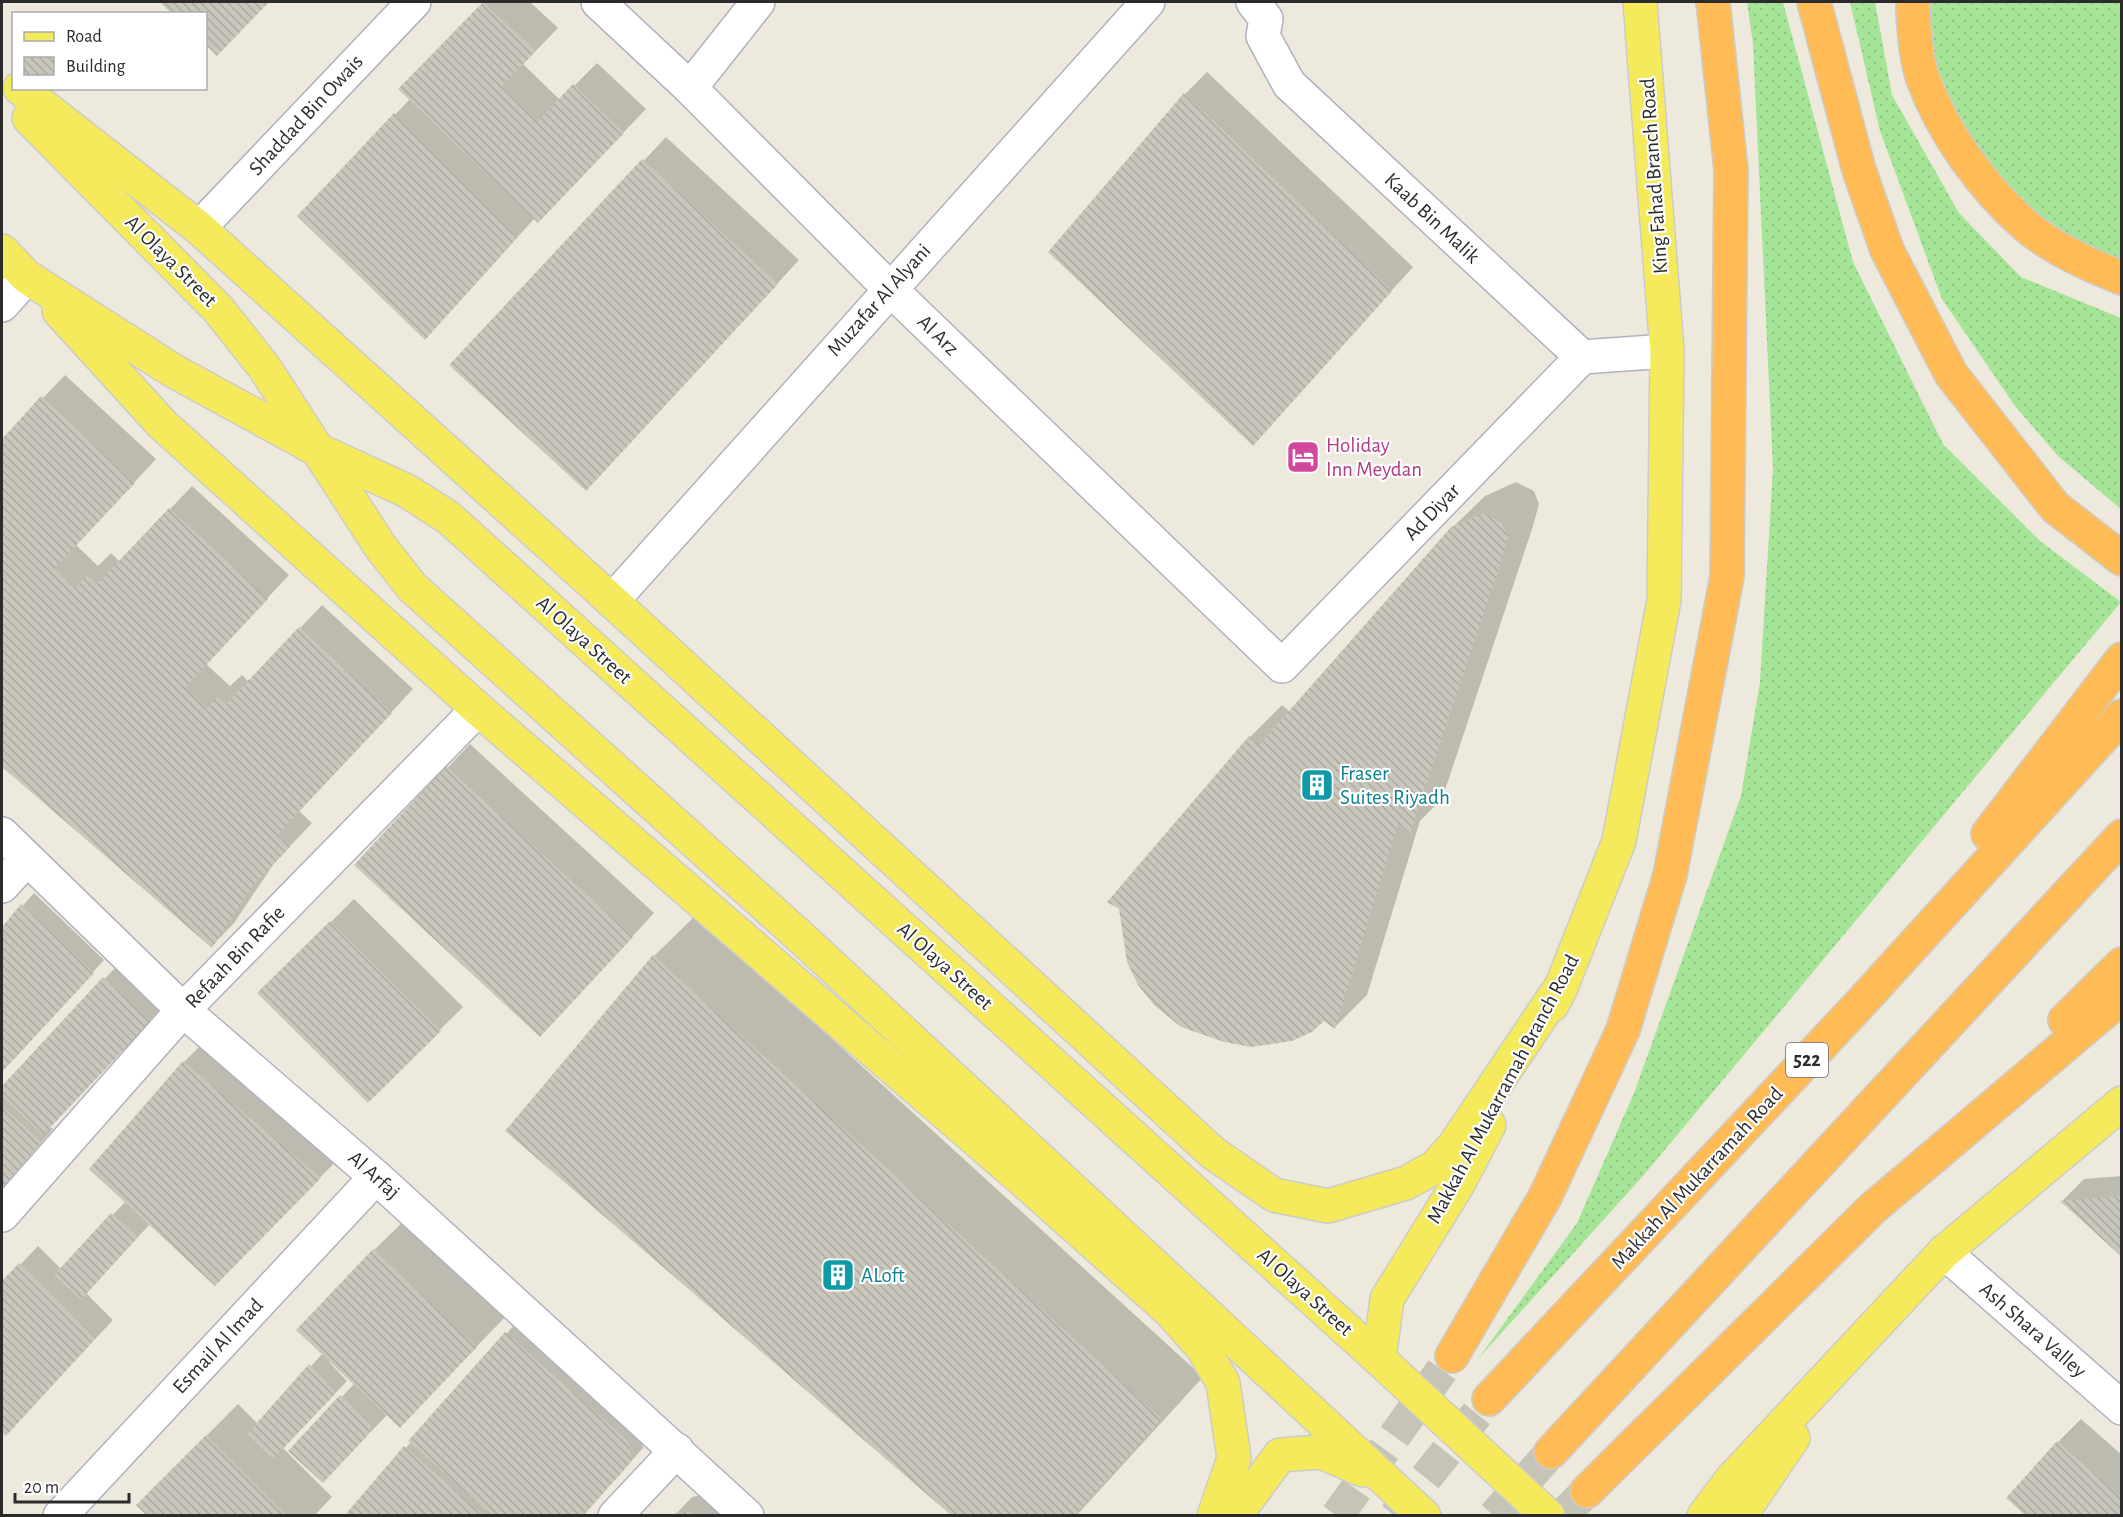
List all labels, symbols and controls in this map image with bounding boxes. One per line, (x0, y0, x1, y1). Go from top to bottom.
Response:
legend (12, 12, 207, 90)
text: Road (66, 28, 102, 46)
street label: Shaddad Bin Owais (245, 51, 367, 179)
text: Building (66, 58, 126, 76)
street label: King Fahad Branch Road (1637, 77, 1671, 275)
street label: Kaab Bin Malik (1380, 169, 1484, 267)
street label: Al Olaya Street (121, 211, 221, 311)
street label: Muzafar Al Alyani (823, 240, 935, 360)
street label: Al Arz (913, 311, 963, 359)
place label: Holiday Inn Meydan (1326, 435, 1422, 480)
hotel icon: Holiday Inn Meydan (1285, 439, 1321, 475)
street label: Ad Diyar (1400, 480, 1464, 544)
street label: Al Olaya Street (532, 592, 636, 688)
place label: Fraser Suites Riyadh (1340, 763, 1450, 808)
building icon: Fraser Suites Riyadh (1299, 767, 1335, 803)
street label: Refaah Bin Rafie (181, 902, 289, 1012)
street label: Al Olaya Street (893, 918, 997, 1014)
street label: Makkah Al Mukarramah Branch Road (1423, 951, 1583, 1227)
road number: 522 (1786, 1043, 1828, 1077)
street label: Makkah Al Mukarramah Road (1607, 1083, 1787, 1273)
street label: Al Arfaj (344, 1147, 404, 1203)
street label: Al Olaya Street (1253, 1244, 1357, 1340)
building icon: ALoft (820, 1257, 856, 1293)
place label: ALoft (861, 1265, 905, 1286)
street label: Ash Shara Valley (1976, 1278, 2090, 1382)
street label: Esmail Al Imad (169, 1294, 267, 1398)
scale bar (15, 1466, 129, 1504)
text: 20 m (24, 1479, 59, 1497)

